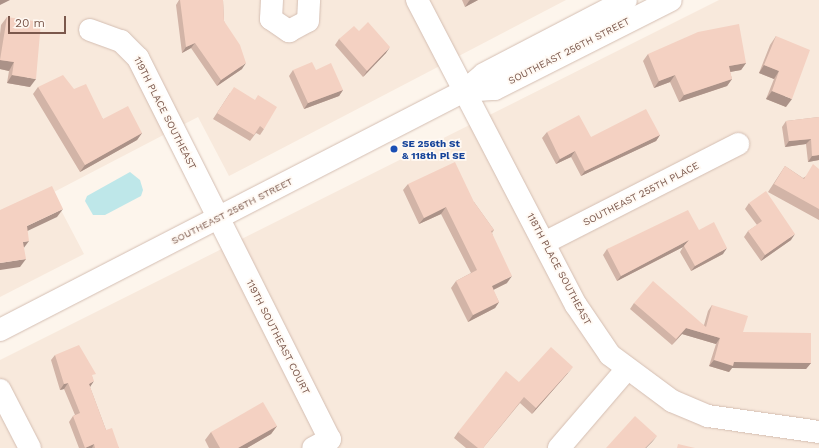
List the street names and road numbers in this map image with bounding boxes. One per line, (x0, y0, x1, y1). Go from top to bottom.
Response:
street label: SOUTHEAST 256TH STREET (506, 15, 632, 87)
street label: 119TH PLACE SOUTHEAST (131, 55, 199, 171)
street label: SOUTHEAST 255TH PLACE (581, 159, 701, 229)
street label: SOUTHEAST 256TH STREET (169, 175, 295, 247)
street label: 118TH PLACE SOUTHEAST (524, 211, 594, 327)
street label: 119TH SOUTHEAST COURT (244, 278, 312, 396)

